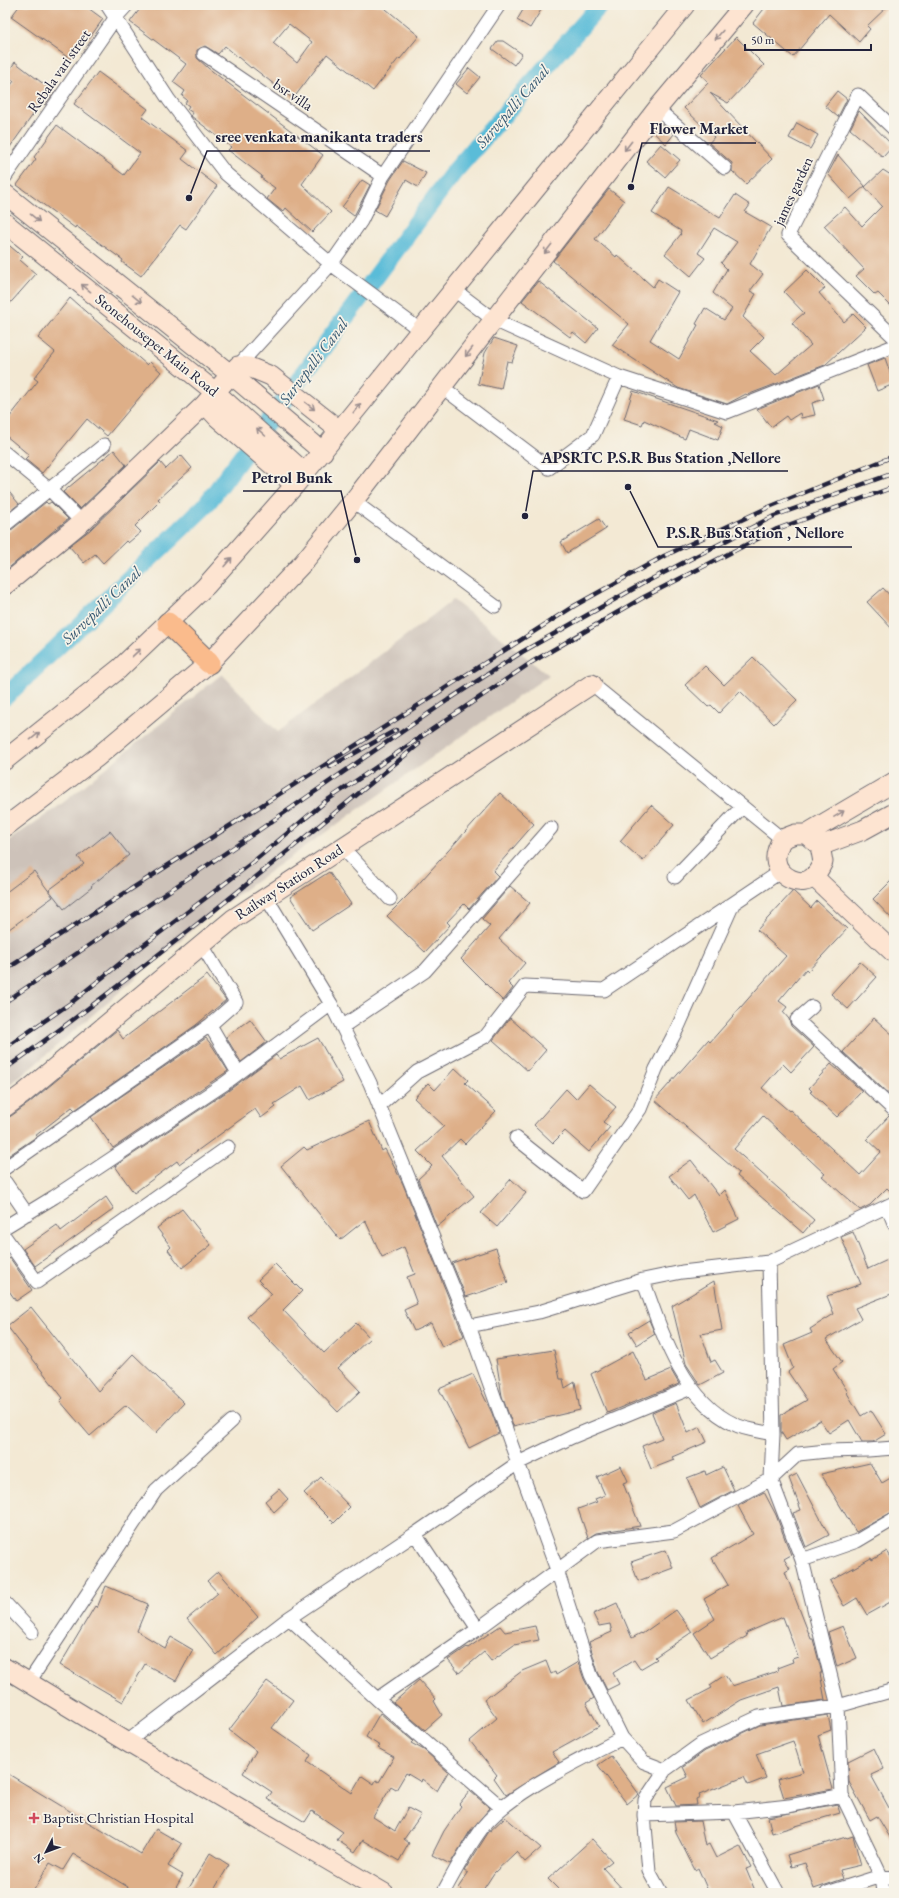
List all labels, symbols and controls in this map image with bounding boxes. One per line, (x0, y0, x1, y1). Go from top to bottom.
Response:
street label: Rebala vari street (23, 25, 94, 116)
scale bar (745, 26, 871, 52)
one-way arrow (714, 29, 723, 40)
text: 50 m (751, 32, 775, 48)
water label: Survepalli Canal (470, 60, 554, 153)
street label: bsr villa (270, 74, 317, 115)
callout: Flower Market (642, 115, 756, 143)
text: Flower Market (650, 118, 748, 139)
callout: sree venkata manikanta traders (207, 123, 430, 151)
text: sree venkata manikanta traders (215, 126, 423, 147)
one-way arrow (624, 141, 632, 152)
street label: james garden (768, 153, 817, 229)
one-way arrow (30, 214, 41, 222)
one-way arrow (544, 244, 553, 255)
one-way arrow (80, 284, 91, 292)
street label: Stonehousepet Main Road (92, 289, 223, 400)
one-way arrow (131, 295, 142, 304)
water label: Survepalli Canal (273, 314, 353, 410)
one-way arrow (465, 347, 473, 358)
one-way arrow (304, 402, 315, 411)
one-way arrow (352, 403, 361, 414)
one-way arrow (255, 428, 266, 437)
callout: APSRTC P.S.R Bus Station ,Nellore (533, 443, 788, 471)
text: APSRTC P.S.R Bus Station ,Nellore (540, 447, 781, 468)
callout: Petrol Bunk (243, 463, 341, 491)
text: Petrol Bunk (251, 467, 333, 488)
callout: P.S.R Bus Station , Nellore (658, 519, 852, 547)
text: P.S.R Bus Station , Nellore (666, 522, 844, 543)
one-way arrow (223, 557, 232, 567)
water label: Survepalli Canal (56, 562, 146, 649)
one-way arrow (131, 648, 141, 658)
one-way arrow (30, 731, 41, 740)
one-way arrow (833, 810, 845, 818)
street label: Railway Station Road (231, 839, 347, 924)
place label: Baptist Christian Hospital (43, 1808, 194, 1827)
marker: Baptist Christian Hospital (28, 1812, 40, 1824)
north arrow (26, 1832, 66, 1872)
text: N (30, 1851, 47, 1867)

